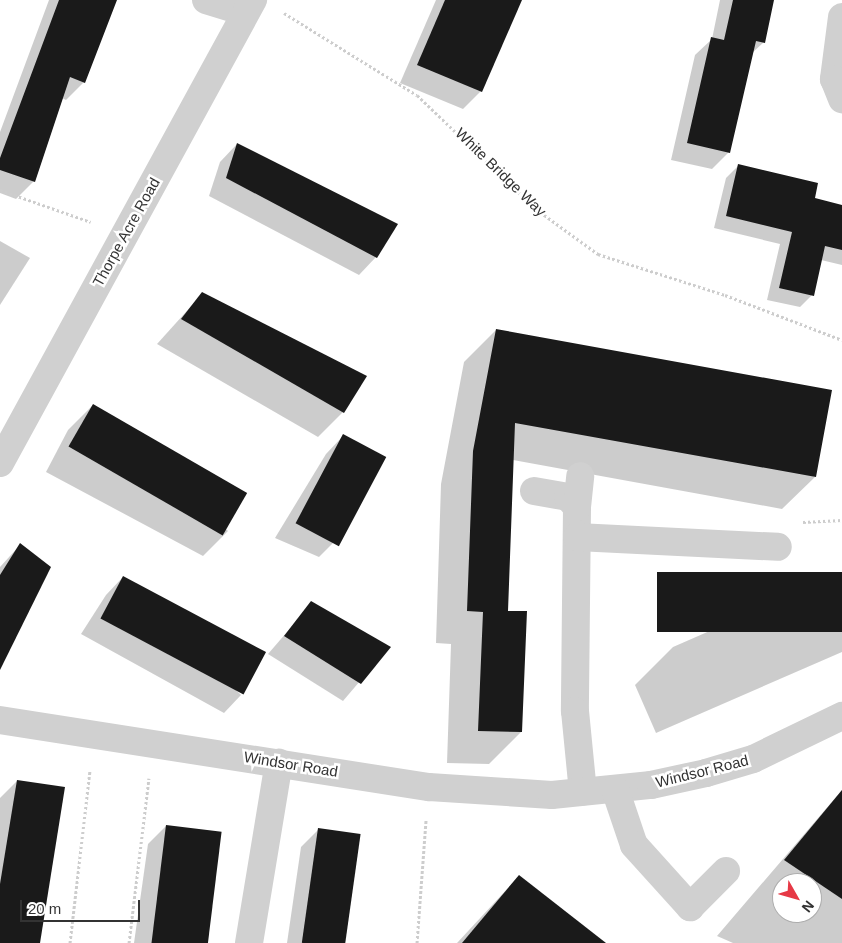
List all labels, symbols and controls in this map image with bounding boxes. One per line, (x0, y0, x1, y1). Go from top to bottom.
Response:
street label: White Bridge Way (452, 124, 550, 220)
street label: Thorpe Acre Road (88, 174, 164, 290)
street label: Windsor Road (243, 748, 339, 780)
street label: Windsor Road (654, 751, 750, 791)
north arrow (772, 873, 822, 923)
scale bar (22, 890, 142, 922)
text: N (799, 898, 817, 916)
text: 20 m (28, 900, 61, 917)

